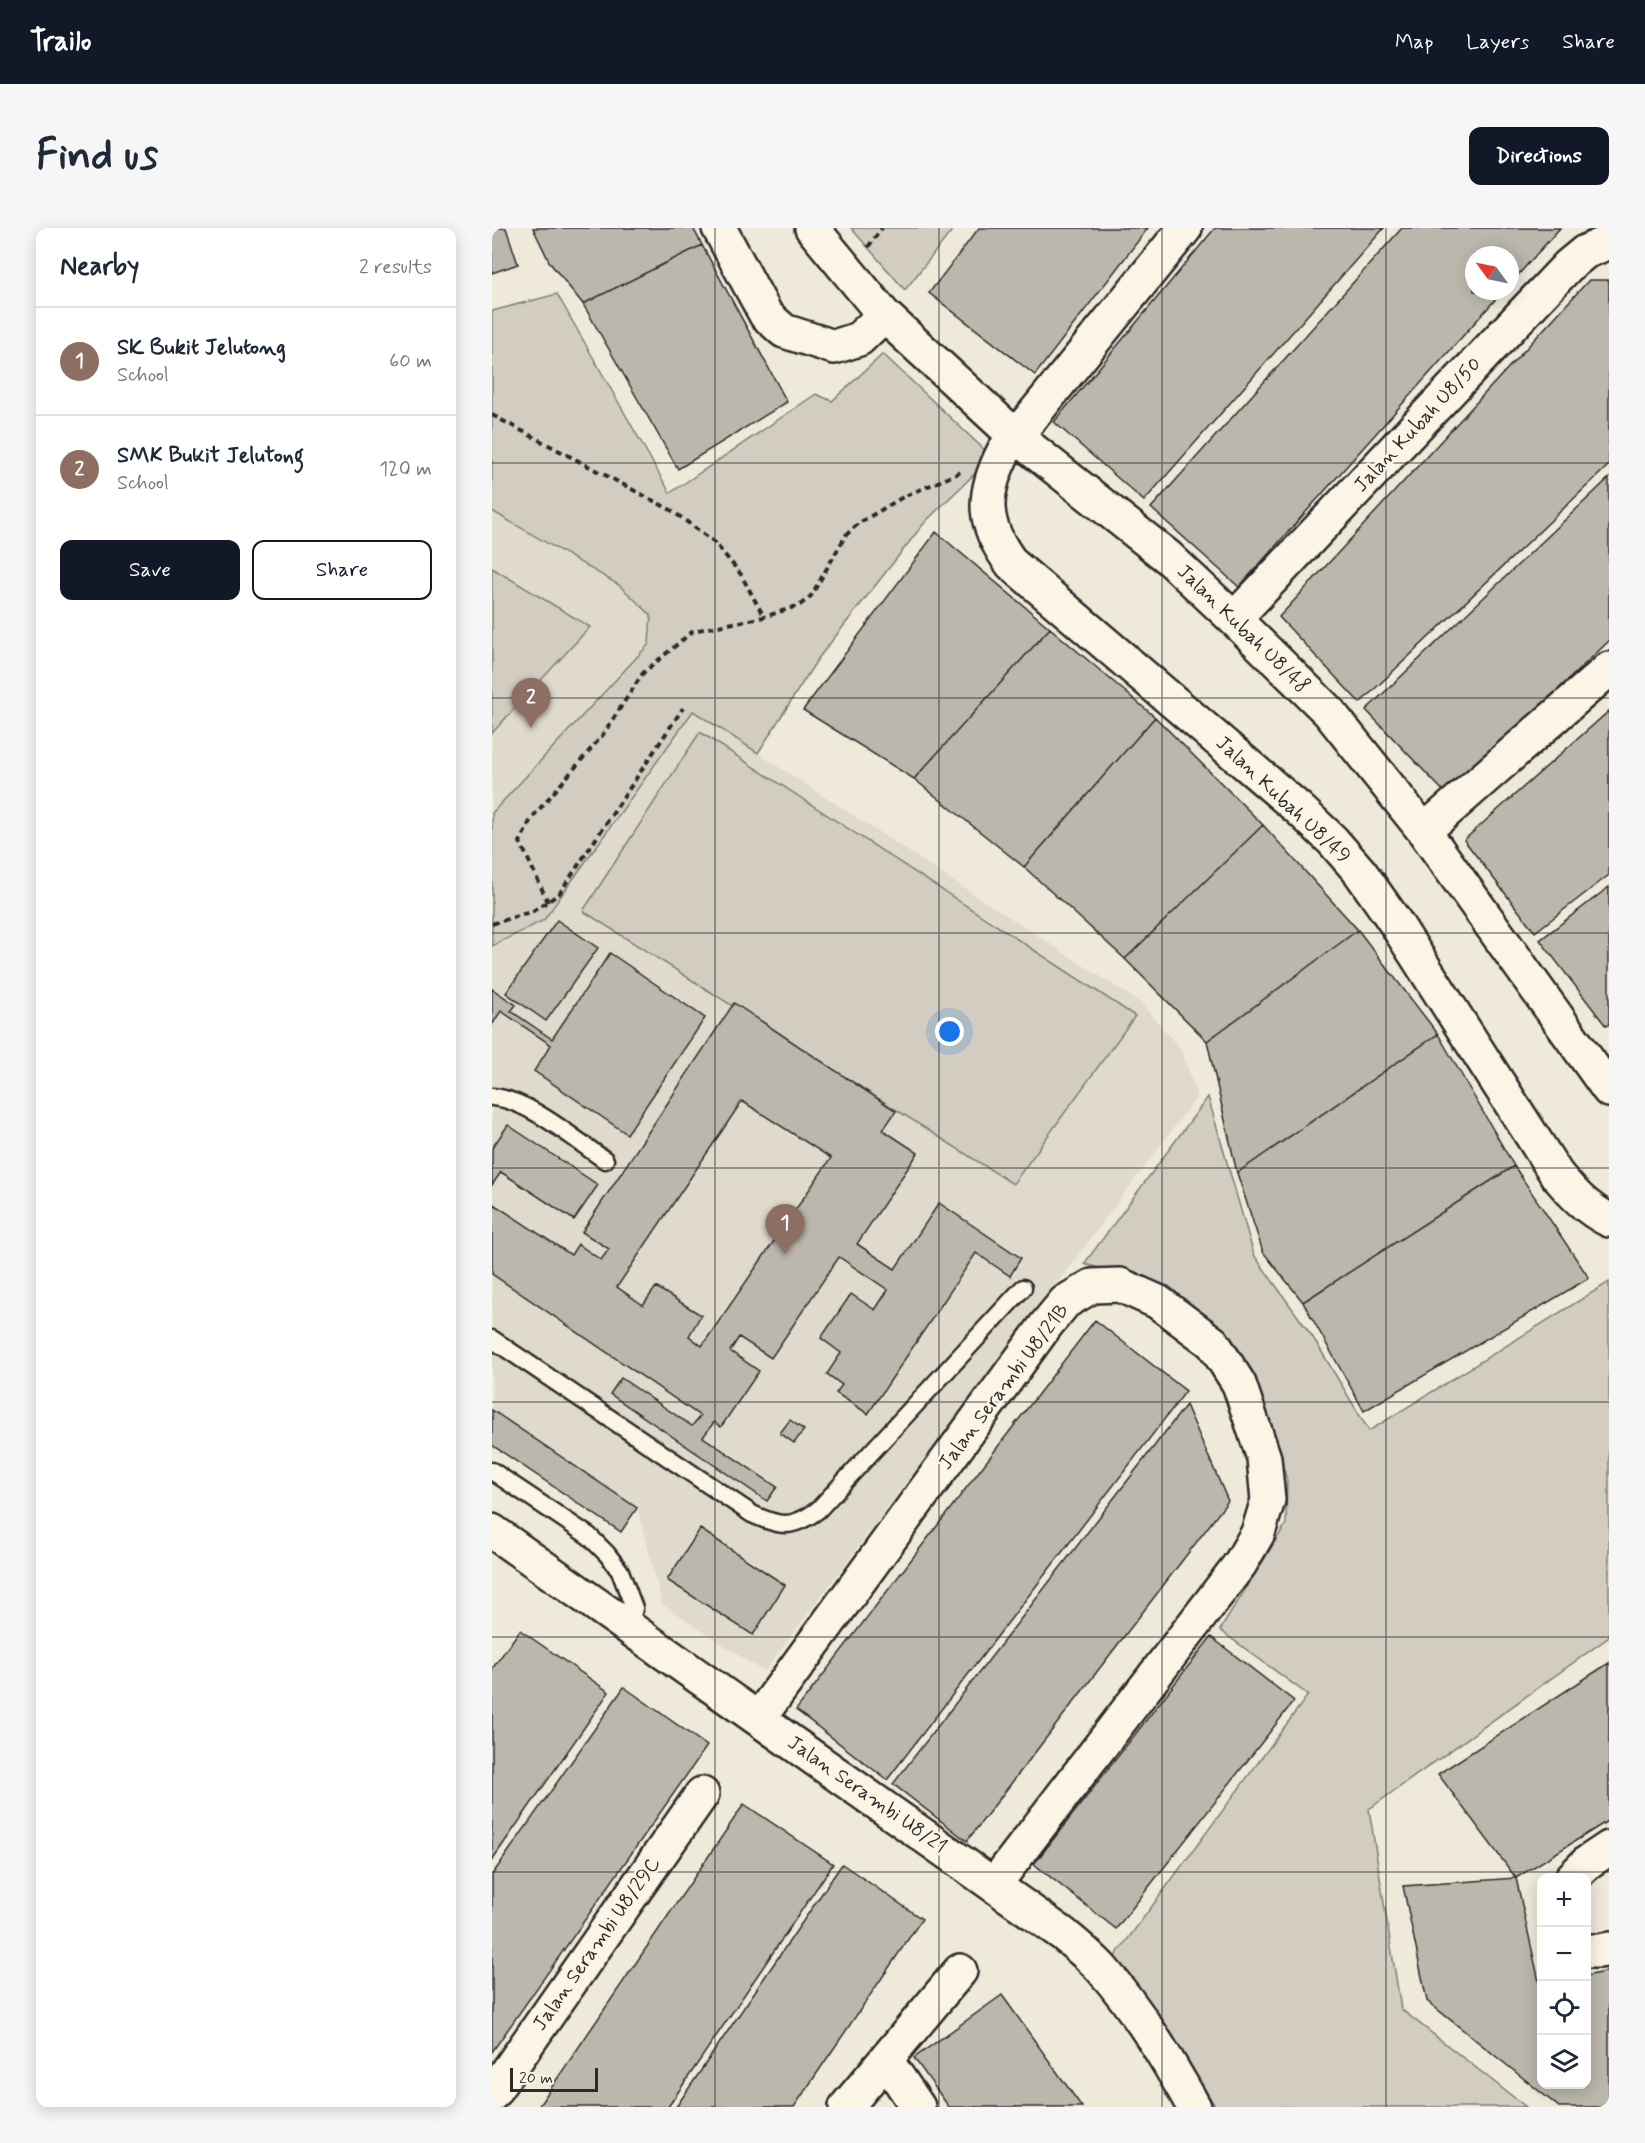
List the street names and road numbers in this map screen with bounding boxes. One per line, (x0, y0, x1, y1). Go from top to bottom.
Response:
street label: Jalan Kubah U8/50 (1348, 352, 1488, 498)
street label: Jalan Kubah U8/48 (1171, 559, 1315, 699)
street label: Jalan Kubah U8/49 (1209, 730, 1357, 870)
street label: Jalan Serambi U8/21B (933, 1298, 1075, 1476)
street label: Jalan Serambi U8/21 (782, 1730, 952, 1860)
street label: Jalan Serambi U8/29C (527, 1852, 667, 2036)

